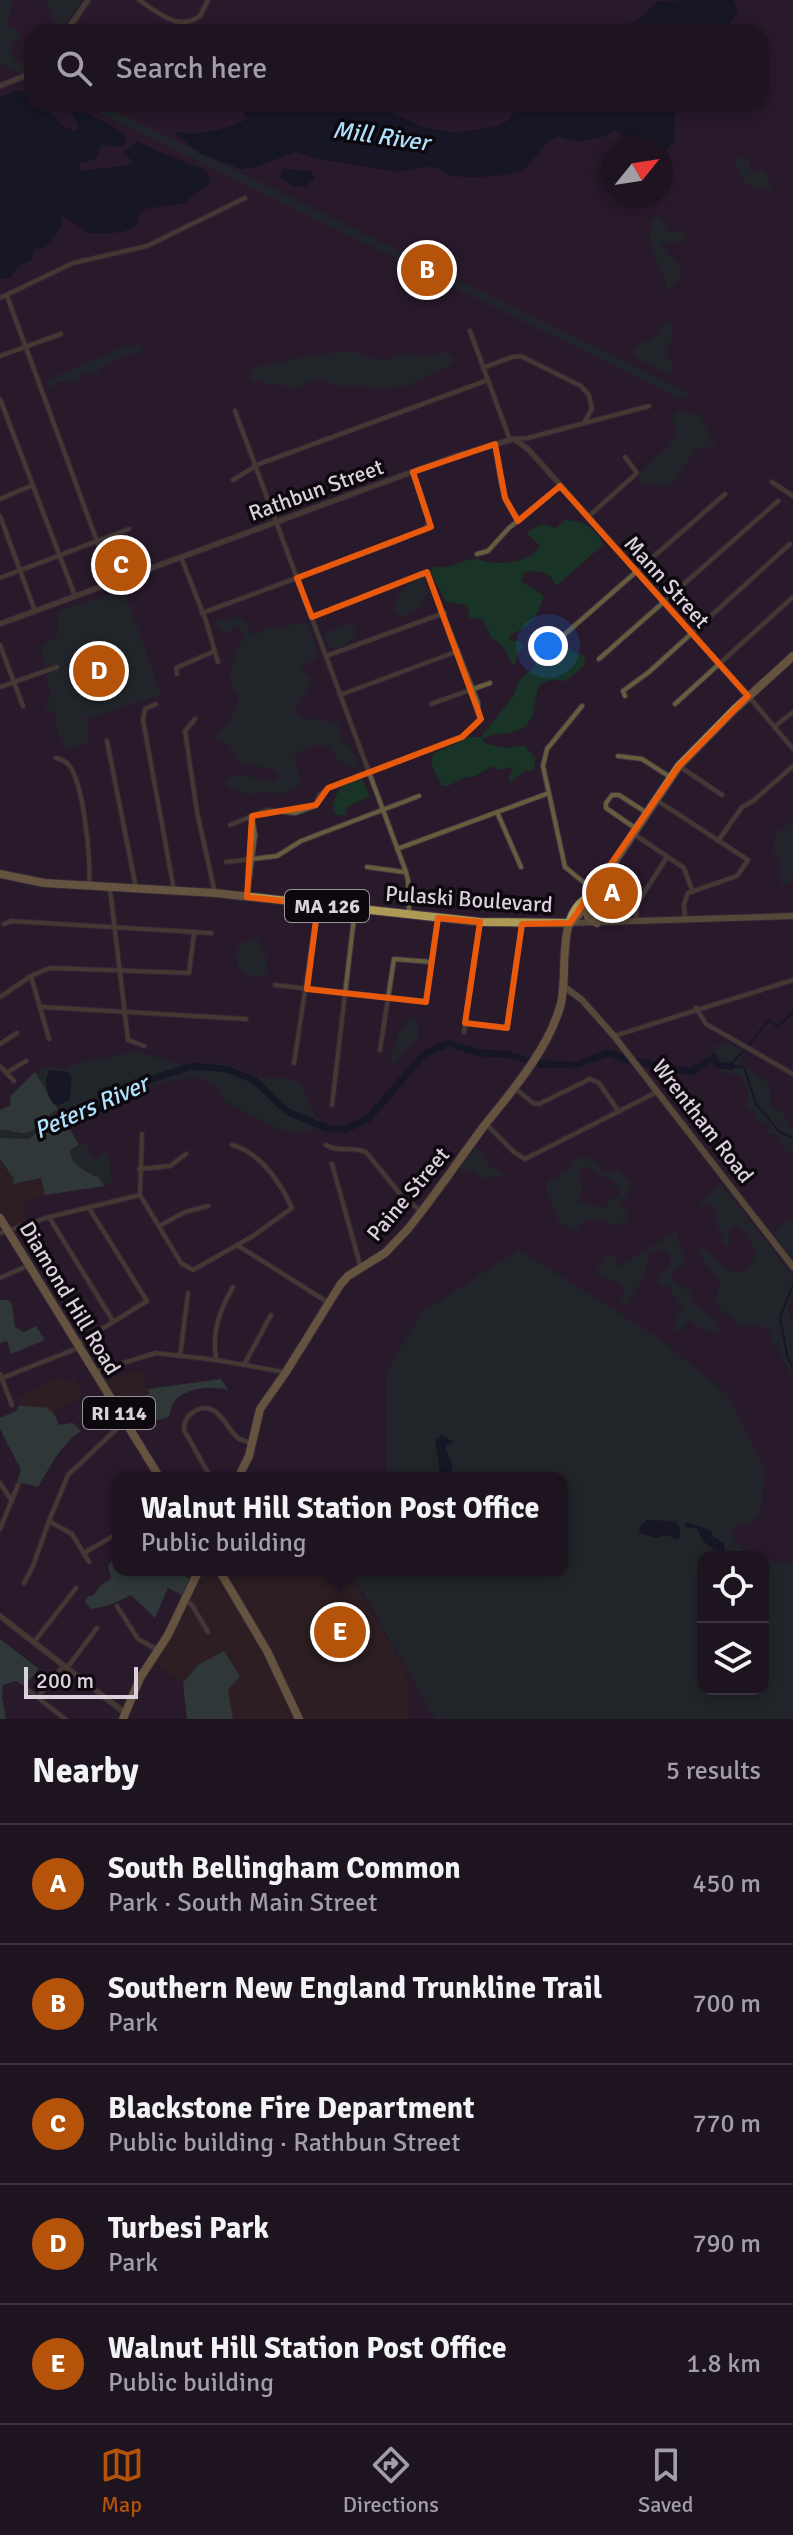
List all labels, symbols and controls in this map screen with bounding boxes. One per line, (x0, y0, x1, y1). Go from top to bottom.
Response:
search box (24, 24, 769, 112)
icon: search (52, 46, 96, 90)
text: Search here (116, 50, 267, 87)
water label: Mill River (331, 114, 434, 158)
north arrow (601, 136, 673, 208)
pin: B (401, 240, 453, 300)
street label: Rathbun Street (245, 453, 387, 527)
street label: Mann Street (618, 530, 716, 634)
pin: C (95, 535, 147, 595)
your location (528, 626, 568, 666)
pin: D (73, 641, 125, 701)
pin: A (586, 863, 638, 923)
street label: Pulaski Boulevard (384, 880, 554, 918)
road number: MA 126 (285, 890, 369, 922)
street label: Wrentham Road (646, 1054, 760, 1188)
water label: Peters River (29, 1067, 156, 1145)
street label: Paine Street (361, 1141, 455, 1246)
street label: Diamond Hill Road (14, 1216, 126, 1380)
road number: RI 114 (83, 1397, 155, 1429)
popup (112, 1472, 568, 1576)
text: Walnut Hill Station Post Office (141, 1490, 539, 1527)
text: Public building (141, 1527, 307, 1559)
map controls (697, 1551, 769, 1695)
button: locate (697, 1551, 769, 1623)
pin: E (314, 1602, 366, 1662)
button: layers (697, 1623, 769, 1695)
scale bar (24, 1663, 138, 1699)
text: 200 m (36, 1667, 94, 1694)
text: Nearby (32, 1750, 139, 1792)
text: 5 results (666, 1755, 761, 1787)
text: South Bellingham Common (108, 1850, 461, 1887)
text: A (50, 1868, 66, 1900)
text: 450 m (692, 1868, 761, 1900)
text: Park · South Main Street (108, 1887, 377, 1919)
text: Southern New England Trunkline Trail (108, 1970, 602, 2007)
text: B (50, 1988, 66, 2020)
text: 700 m (692, 1988, 761, 2020)
text: Park (108, 2007, 158, 2039)
text: Blackstone Fire Department (108, 2090, 474, 2127)
text: C (50, 2108, 66, 2140)
text: 770 m (692, 2108, 761, 2140)
text: Public building · Rathbun Street (108, 2127, 460, 2159)
text: Turbesi Park (108, 2210, 269, 2247)
text: D (49, 2228, 67, 2260)
text: 790 m (692, 2228, 761, 2260)
text: Park (108, 2247, 158, 2279)
text: Walnut Hill Station Post Office (108, 2330, 507, 2367)
text: E (51, 2348, 65, 2380)
text: 1.8 km (687, 2348, 761, 2380)
text: Public building (108, 2367, 274, 2399)
tab: Map (100, 2443, 144, 2518)
tab: Directions (343, 2443, 439, 2518)
tab: Saved (638, 2443, 693, 2518)

